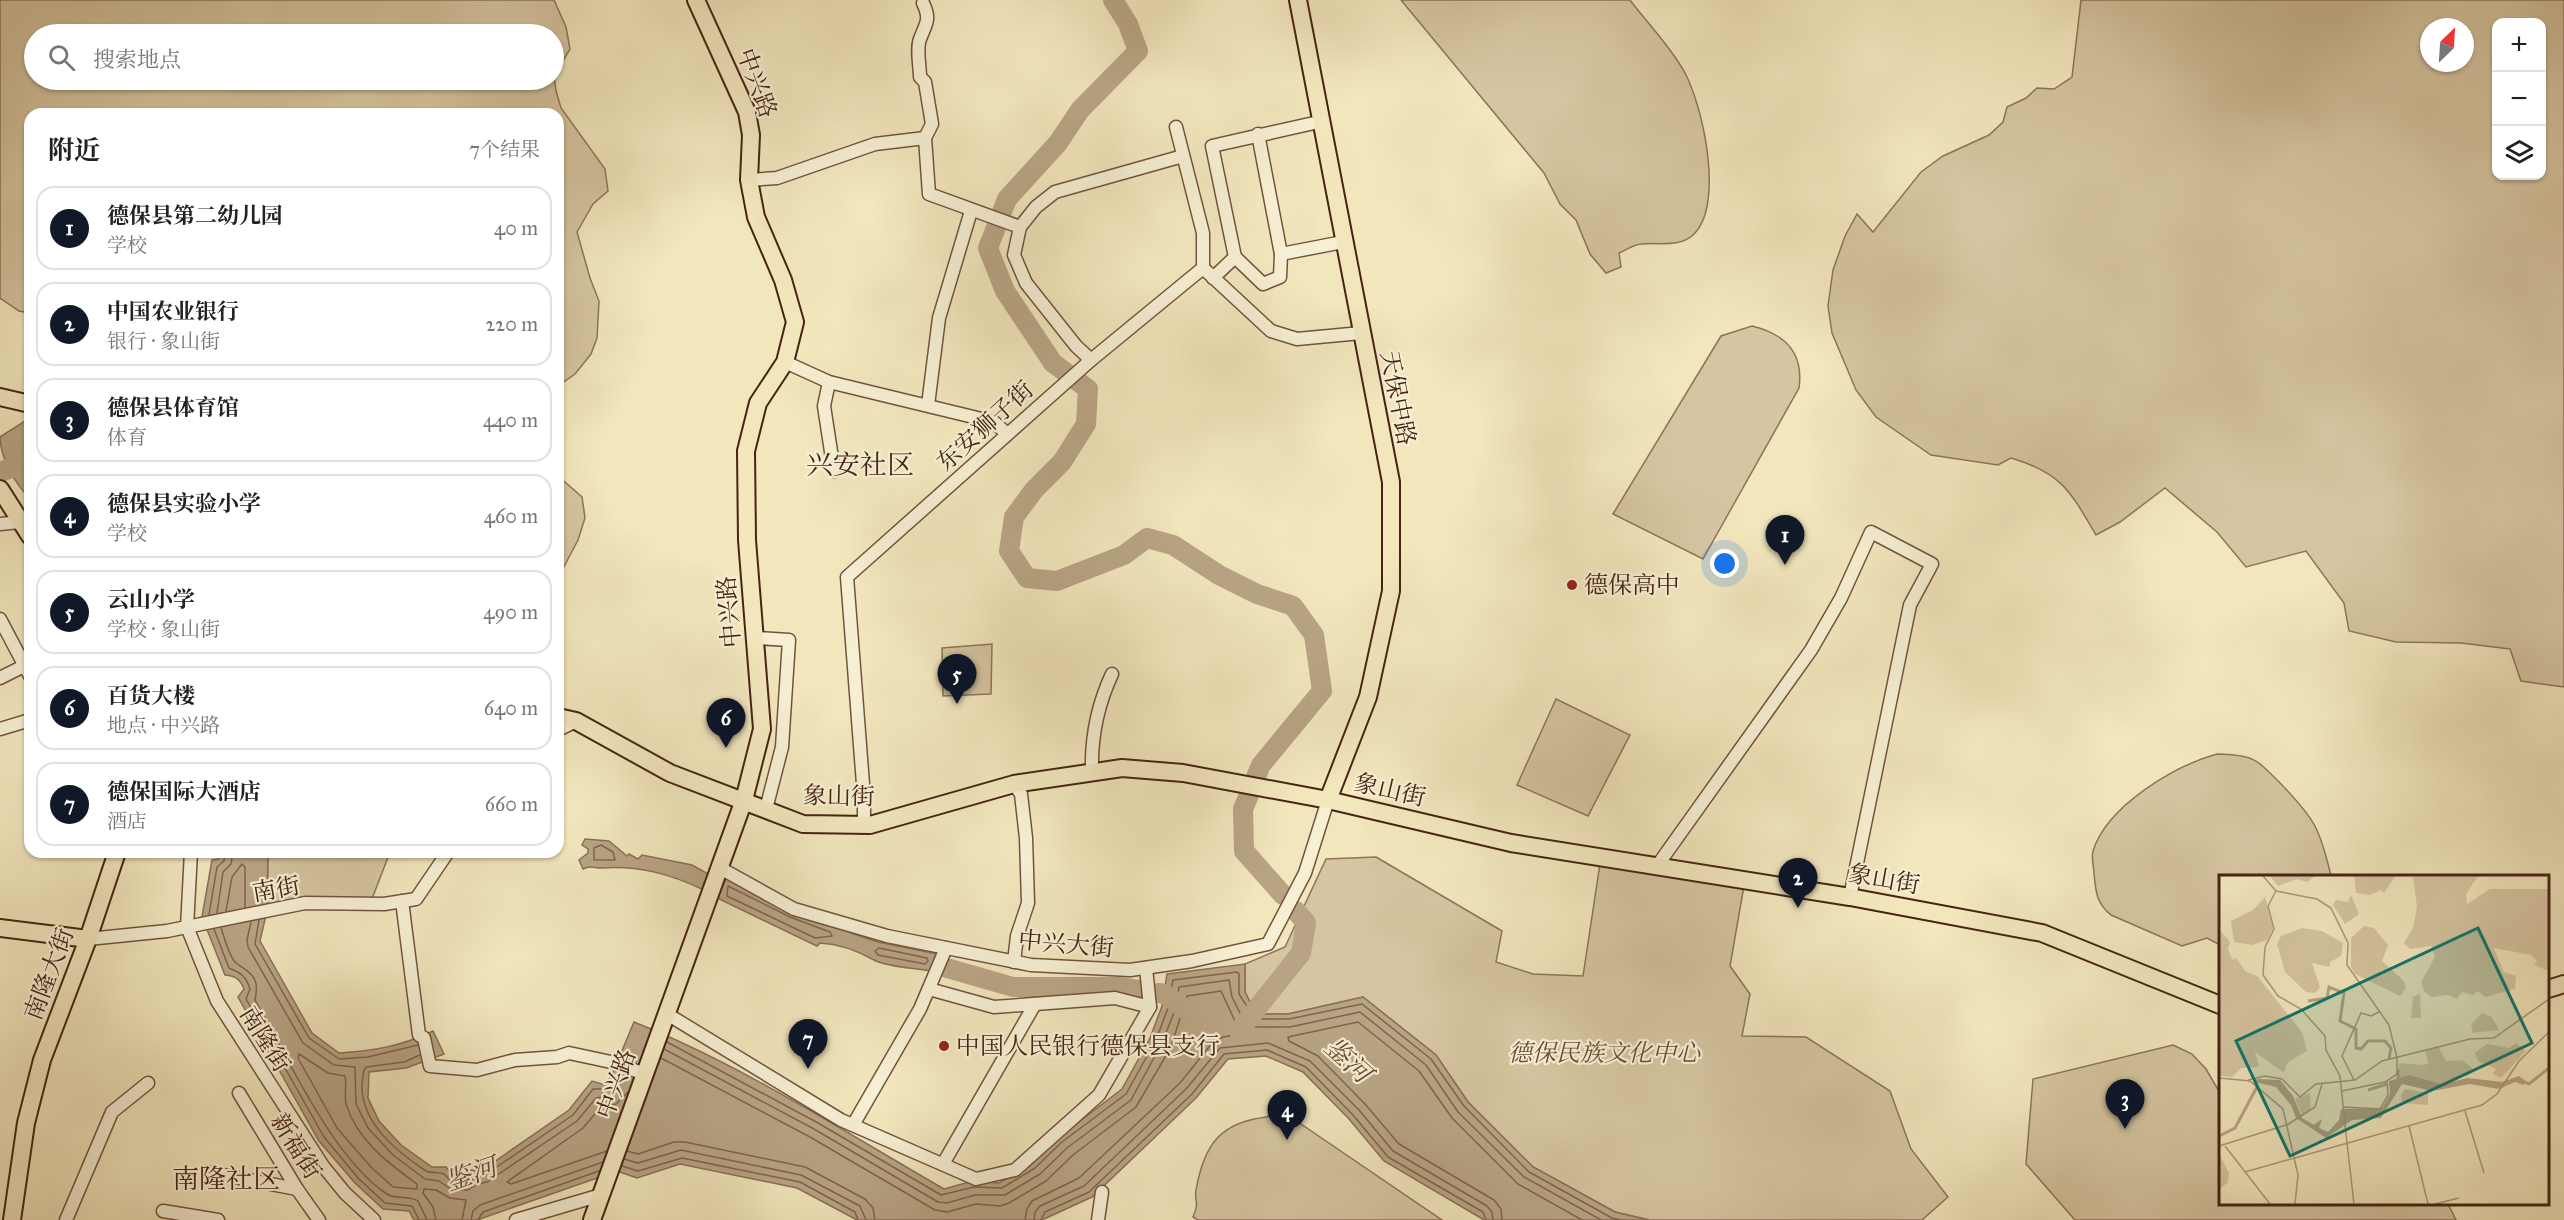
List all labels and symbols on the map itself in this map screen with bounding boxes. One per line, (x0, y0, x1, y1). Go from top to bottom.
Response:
north arrow (2420, 18, 2474, 72)
street label: 中兴路 (731, 44, 783, 122)
street label: 天保中路 (1374, 348, 1422, 448)
street label: 东安狮子街 (930, 375, 1040, 477)
district label: 兴安社区 (806, 448, 914, 481)
pin: 1 (1766, 516, 1804, 565)
your location (1710, 549, 1739, 578)
place label: 德保高中 (1584, 570, 1680, 600)
street label: 中兴路 (711, 575, 747, 649)
marker: 德保高中 (1565, 578, 1579, 592)
pin: 5 (938, 654, 976, 704)
pin: 6 (706, 698, 746, 748)
street label: 象山街 (1352, 767, 1428, 813)
street label: 象山街 (803, 780, 875, 812)
pin: 2 (1778, 858, 1818, 908)
street label: 象山街 (1846, 858, 1922, 900)
street label: 南街 (250, 870, 302, 908)
inset map (2219, 875, 2549, 1205)
street label: 南隆大街 (18, 924, 80, 1024)
street label: 中兴大街 (1017, 925, 1115, 963)
street label: 南隆街 (233, 1001, 297, 1077)
pin: 7 (788, 1020, 828, 1069)
place label: 中国人民银行德保县支行 (956, 1031, 1220, 1061)
water label: 鉴河 (1318, 1031, 1381, 1092)
park label: 德保民族文化中心 (1508, 1038, 1701, 1068)
marker: 中国人民银行德保县支行 (937, 1039, 951, 1053)
street label: 中兴路 (590, 1045, 642, 1123)
pin: 3 (2106, 1080, 2144, 1129)
pin: 4 (1268, 1090, 1306, 1140)
street label: 新福街 (264, 1108, 328, 1184)
water label: 鉴河 (441, 1149, 505, 1198)
district label: 南隆社区 (172, 1162, 280, 1195)

